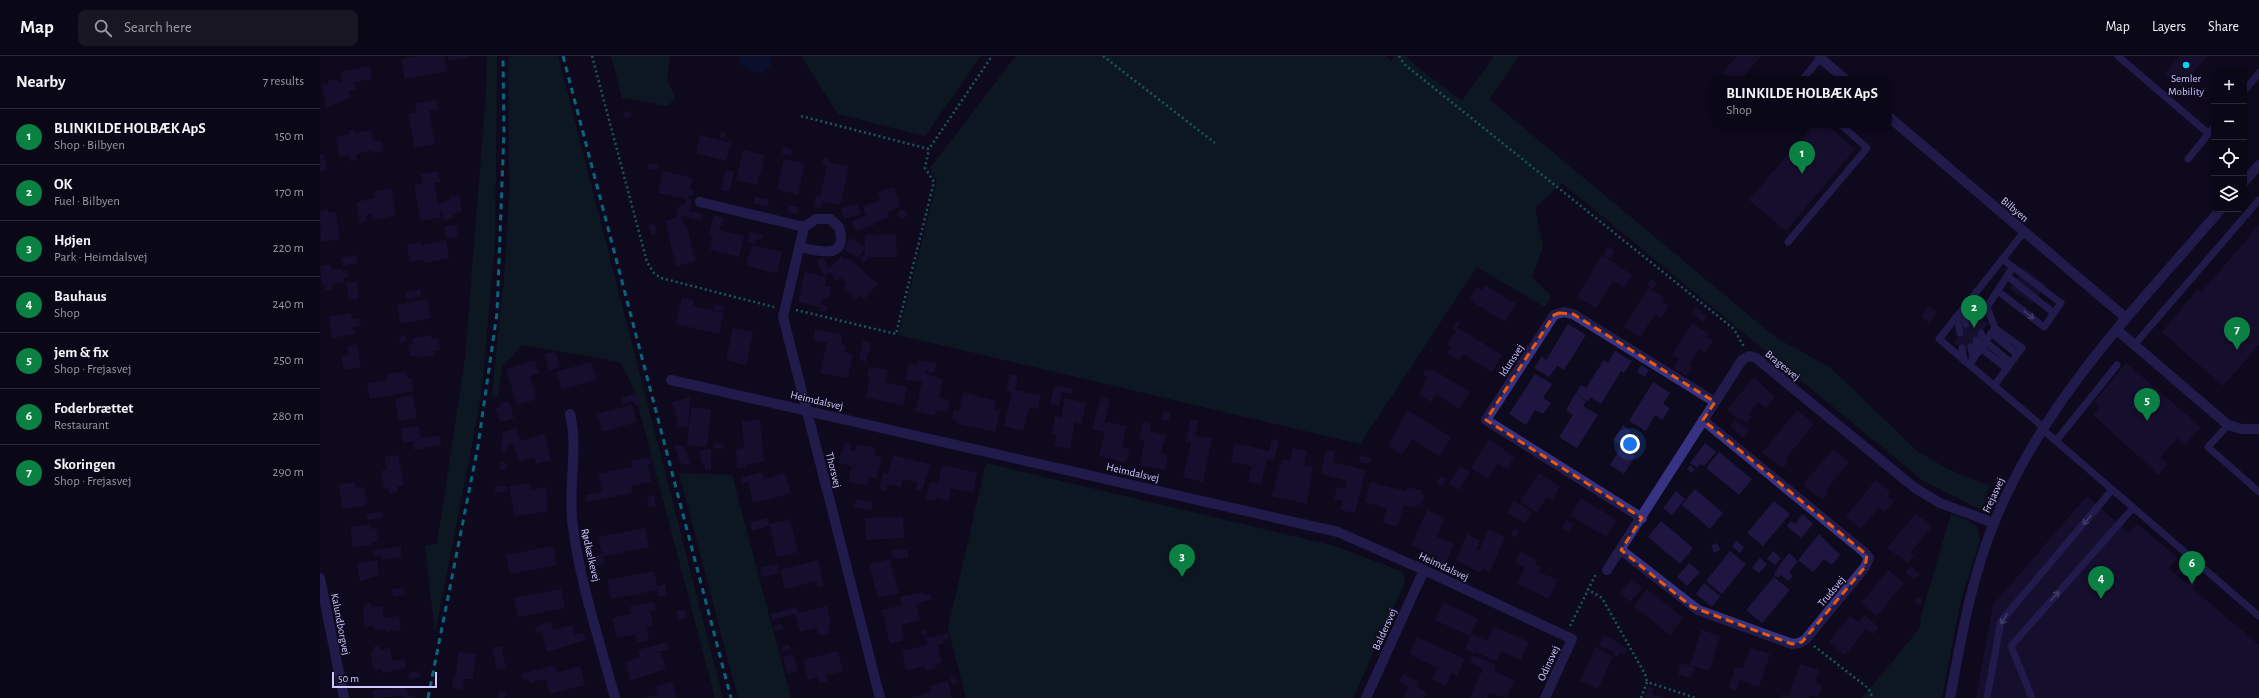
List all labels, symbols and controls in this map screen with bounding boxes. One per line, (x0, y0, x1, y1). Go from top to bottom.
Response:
search box (78, 10, 358, 46)
icon: search (92, 17, 114, 39)
text: Map (20, 18, 54, 37)
text: Search here (124, 20, 192, 35)
text: Map (2105, 20, 2130, 34)
text: Layers (2152, 20, 2186, 34)
text: Share (2208, 20, 2239, 34)
marker: Semler Mobility (2181, 60, 2191, 70)
map controls (2211, 68, 2247, 212)
button: + (2211, 68, 2247, 104)
text: Nearby (16, 73, 66, 90)
place label: Semler Mobility (2168, 73, 2204, 97)
text: 7 results (263, 75, 304, 88)
popup (1712, 76, 1892, 128)
text: BLINKILDE HOLBÆK ApS (1726, 86, 1878, 101)
text: Shop (1726, 104, 1752, 117)
button: − (2211, 104, 2247, 140)
text: BLINKILDE HOLBÆK ApS (54, 121, 206, 136)
text: 1 (27, 130, 31, 143)
text: 150 m (275, 130, 304, 143)
text: Shop · Bilbyen (54, 139, 125, 152)
button: locate (2211, 140, 2247, 176)
pin: 1 (1789, 141, 1815, 174)
button: layers (2211, 176, 2247, 212)
text: OK (54, 177, 72, 192)
text: 2 (26, 186, 32, 199)
text: 170 m (275, 186, 304, 199)
text: Fuel · Bilbyen (54, 195, 120, 208)
street label: Bilbyen (1999, 195, 2031, 224)
text: Højen (54, 233, 91, 248)
text: 3 (26, 242, 32, 255)
text: 220 m (273, 242, 304, 255)
text: Park · Heimdalsvej (54, 251, 147, 264)
text: Bauhaus (54, 289, 107, 304)
pin: 2 (1961, 295, 1987, 328)
text: 4 (26, 298, 32, 311)
text: 240 m (272, 298, 304, 311)
text: Shop (54, 307, 80, 320)
one-way arrow (2023, 310, 2034, 319)
pin: 7 (2224, 317, 2250, 350)
street label: Idunsvej (1497, 342, 1526, 378)
text: jem & fix (54, 345, 109, 360)
street label: Bragesvej (1763, 348, 1802, 383)
text: 5 (26, 354, 32, 367)
text: 250 m (273, 354, 304, 367)
text: Shop · Frejasvej (54, 363, 131, 376)
pin: 5 (2134, 388, 2160, 421)
street label: Heimdalsvej (789, 389, 844, 412)
text: Foderbrættet (54, 401, 133, 416)
text: 6 (26, 410, 32, 423)
text: 280 m (273, 410, 304, 423)
text: Restaurant (54, 419, 109, 432)
your location (1620, 434, 1640, 454)
street label: Thorsvej (824, 451, 843, 489)
text: Skoringen (54, 457, 115, 472)
street label: Heimdalsvej (1105, 461, 1160, 484)
text: 7 (26, 466, 32, 479)
text: 290 m (273, 466, 304, 479)
text: Shop · Frejasvej (54, 475, 131, 488)
street label: Frejasvej (1981, 476, 2006, 515)
one-way arrow (2083, 514, 2092, 525)
street label: Rødkælkevej (579, 527, 602, 583)
pin: 3 (1169, 544, 1195, 577)
street label: Heimdalsvej (1417, 550, 1471, 583)
pin: 6 (2179, 551, 2205, 584)
pin: 4 (2088, 566, 2114, 599)
street label: Trudsvej (1816, 574, 1847, 609)
one-way arrow (2051, 591, 2060, 601)
street label: Kalundborgvej (329, 592, 352, 656)
street label: Baldersvej (1370, 607, 1399, 652)
one-way arrow (2000, 613, 2008, 624)
street label: Odinsvej (1536, 644, 1561, 683)
scale bar (332, 670, 437, 689)
text: 50 m (338, 673, 359, 684)

